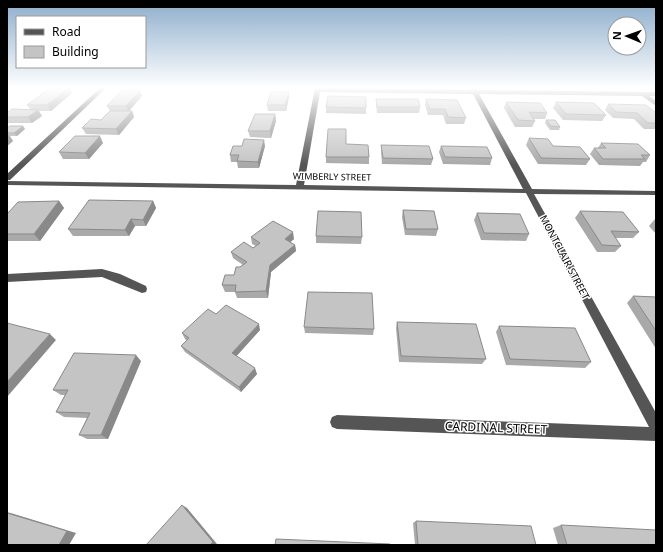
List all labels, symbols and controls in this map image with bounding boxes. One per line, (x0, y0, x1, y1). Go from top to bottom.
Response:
legend (16, 16, 146, 68)
north arrow (607, 16, 647, 56)
text: Road (52, 23, 81, 40)
text: N (609, 31, 624, 40)
text: Building (52, 43, 99, 60)
street label: WIMBERLY STREET (293, 169, 371, 184)
street label: MONTCLAIR STREET (537, 212, 593, 302)
street label: CARDINAL STREET (445, 417, 548, 438)

